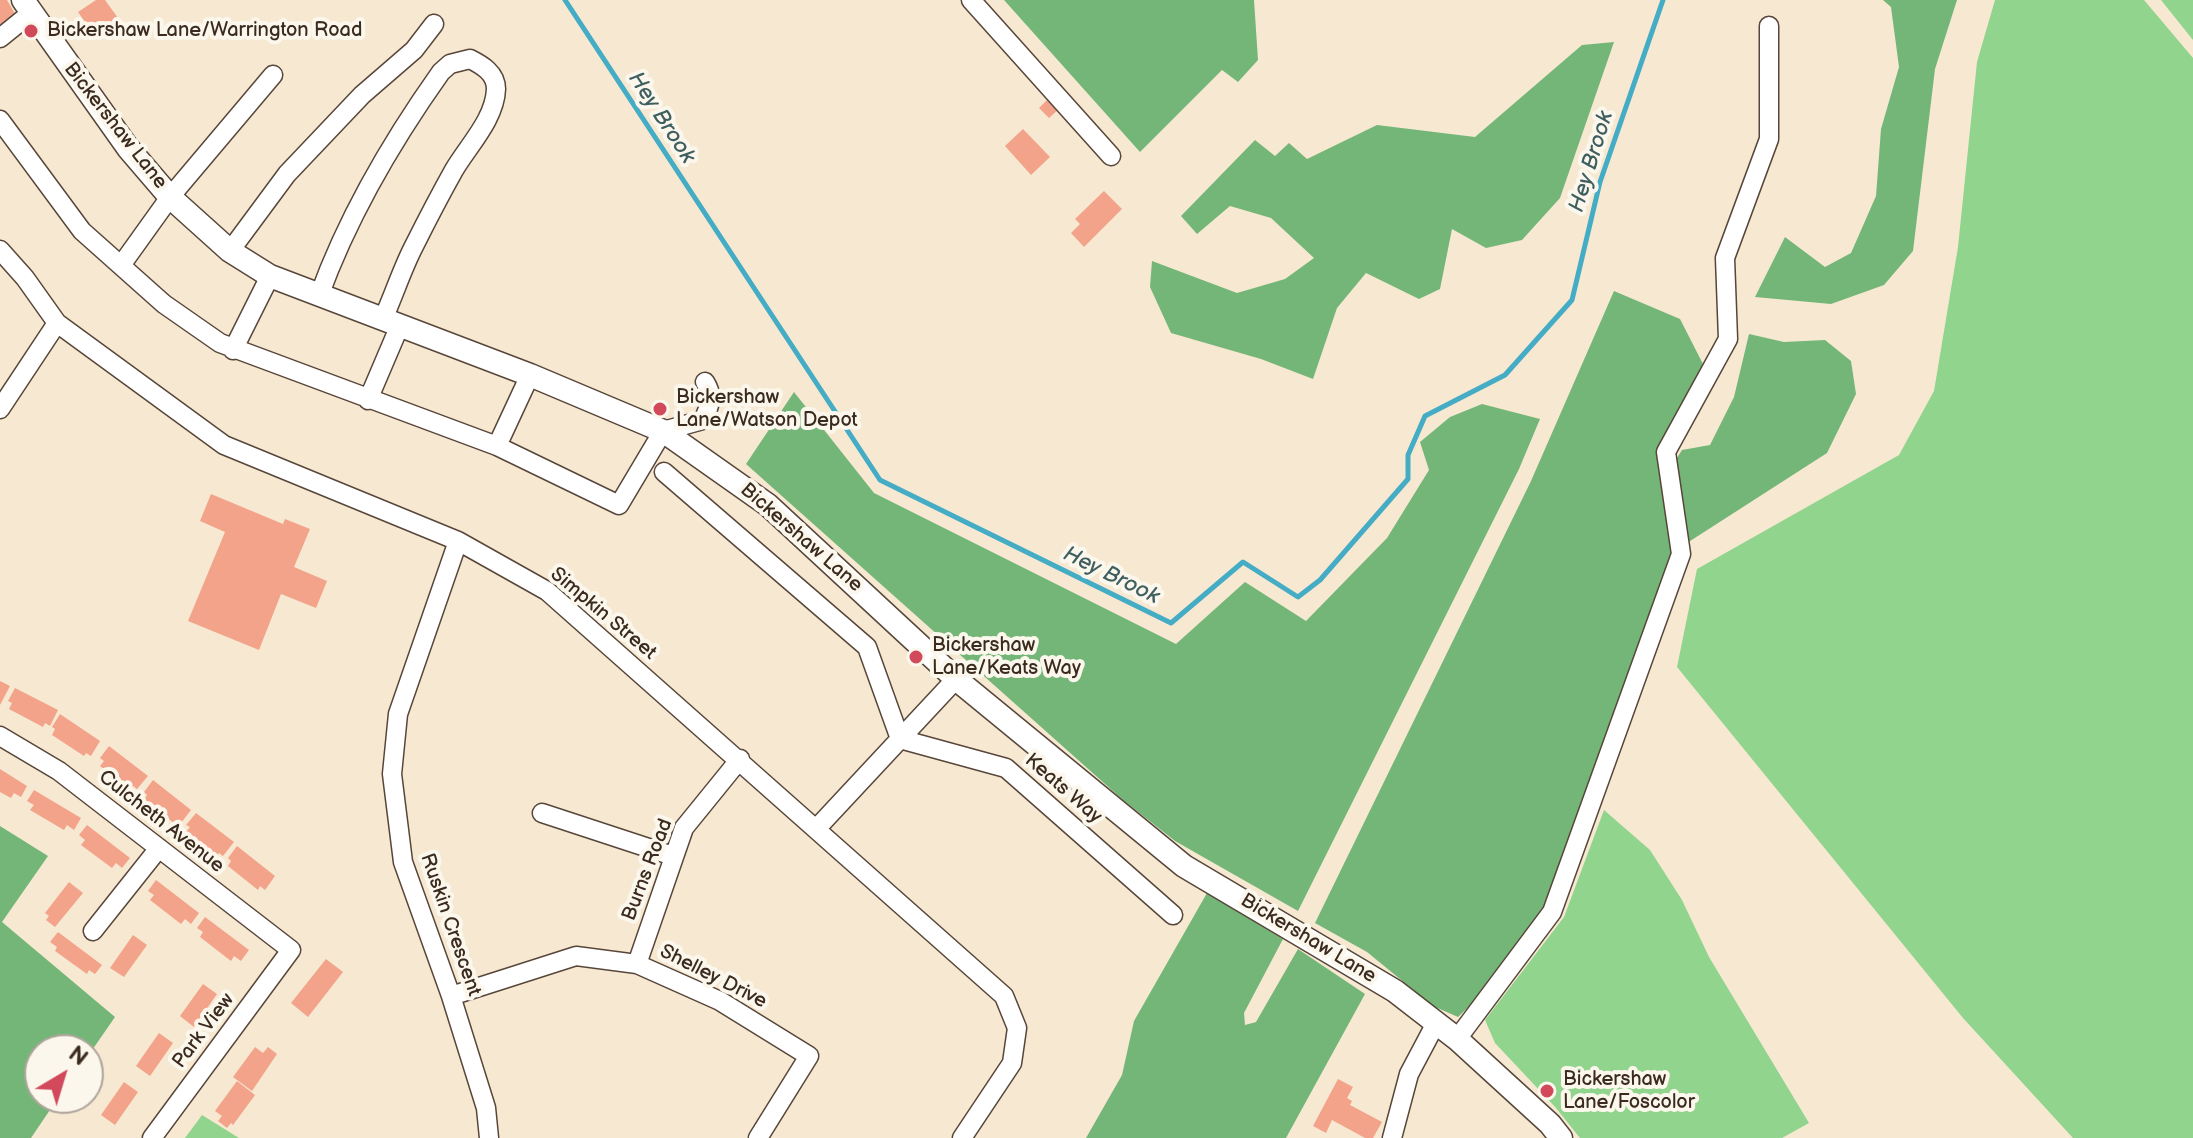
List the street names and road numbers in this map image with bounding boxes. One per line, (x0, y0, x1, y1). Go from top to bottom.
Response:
street label: Bickershaw Lane (58, 58, 172, 194)
street label: Bickershaw Lane (735, 478, 867, 598)
street label: Simpkin Street (545, 563, 661, 665)
street label: Keats Way (1019, 749, 1107, 829)
street label: Culcheth Avenue (93, 765, 229, 879)
street label: Burns Road (618, 816, 678, 924)
street label: Ruskin Crescent (414, 851, 486, 999)
street label: Bickershaw Lane (1236, 889, 1380, 989)
street label: Shelley Drive (655, 940, 771, 1014)
street label: Park View (168, 989, 240, 1073)

